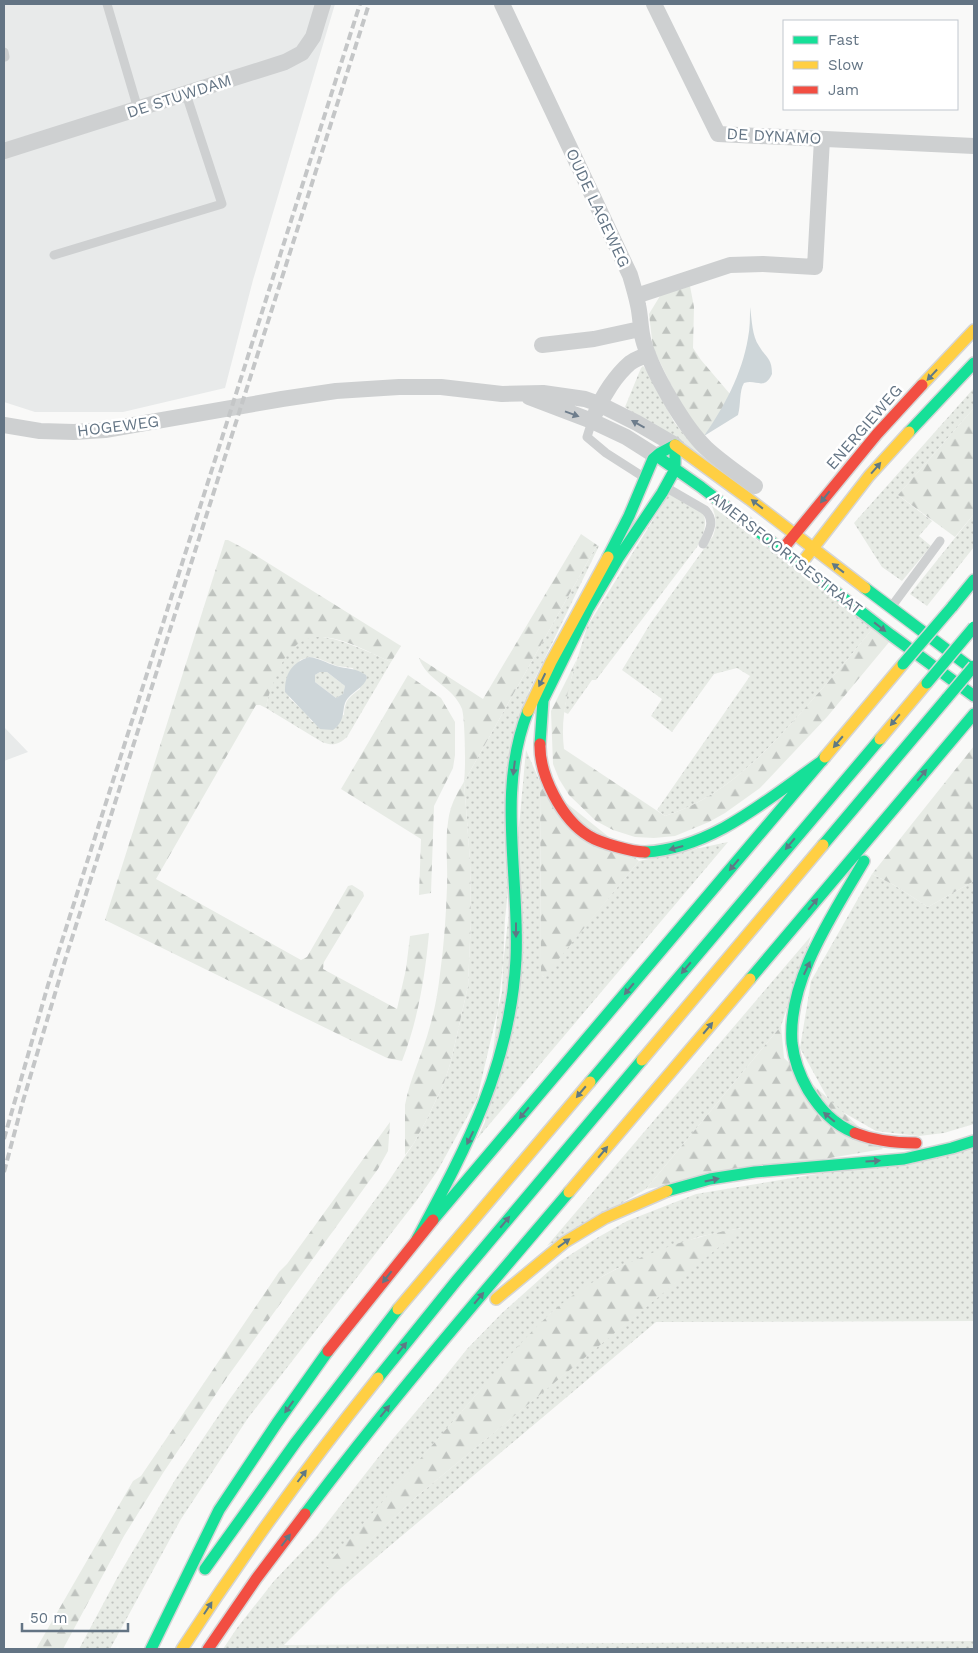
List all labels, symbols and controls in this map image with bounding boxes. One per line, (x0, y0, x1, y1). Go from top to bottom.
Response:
legend (783, 20, 958, 110)
text: Fast (828, 31, 860, 49)
text: Slow (828, 56, 864, 74)
street label: DE STUWDAM (124, 70, 234, 122)
text: Jam (828, 81, 859, 99)
street label: DE DYNAMO (726, 124, 822, 148)
street label: OUDE LAGEWEG (562, 146, 634, 270)
one-way arrow (926, 369, 938, 381)
street label: ENERGIEWEG (822, 381, 906, 473)
one-way arrow (565, 410, 580, 418)
street label: HOGEWEG (76, 412, 160, 440)
one-way arrow (631, 419, 645, 428)
one-way arrow (870, 462, 881, 475)
street label: AMERSFOORTSESTRAAT (706, 488, 866, 619)
one-way arrow (819, 491, 830, 504)
one-way arrow (750, 499, 764, 509)
one-way arrow (832, 562, 845, 573)
one-way arrow (873, 621, 886, 632)
one-way arrow (538, 673, 546, 687)
one-way arrow (890, 714, 901, 727)
one-way arrow (832, 735, 843, 748)
one-way arrow (510, 760, 518, 776)
one-way arrow (917, 768, 928, 781)
one-way arrow (785, 838, 796, 851)
one-way arrow (668, 844, 683, 852)
one-way arrow (728, 858, 740, 870)
one-way arrow (807, 898, 819, 910)
one-way arrow (512, 922, 520, 938)
one-way arrow (803, 961, 811, 975)
one-way arrow (680, 962, 691, 975)
one-way arrow (623, 982, 635, 994)
one-way arrow (702, 1022, 713, 1034)
one-way arrow (575, 1086, 586, 1099)
one-way arrow (518, 1106, 530, 1118)
one-way arrow (823, 1111, 836, 1122)
one-way arrow (465, 1130, 474, 1145)
one-way arrow (597, 1146, 608, 1158)
one-way arrow (866, 1157, 882, 1165)
one-way arrow (704, 1175, 720, 1183)
one-way arrow (500, 1216, 511, 1229)
one-way arrow (557, 1238, 571, 1248)
one-way arrow (382, 1270, 392, 1284)
one-way arrow (474, 1292, 485, 1305)
one-way arrow (396, 1341, 407, 1354)
one-way arrow (284, 1400, 294, 1413)
one-way arrow (380, 1405, 391, 1418)
one-way arrow (297, 1469, 307, 1483)
one-way arrow (280, 1534, 291, 1547)
scale bar (22, 1600, 129, 1632)
one-way arrow (203, 1601, 212, 1615)
text: 50 m (30, 1609, 67, 1627)

